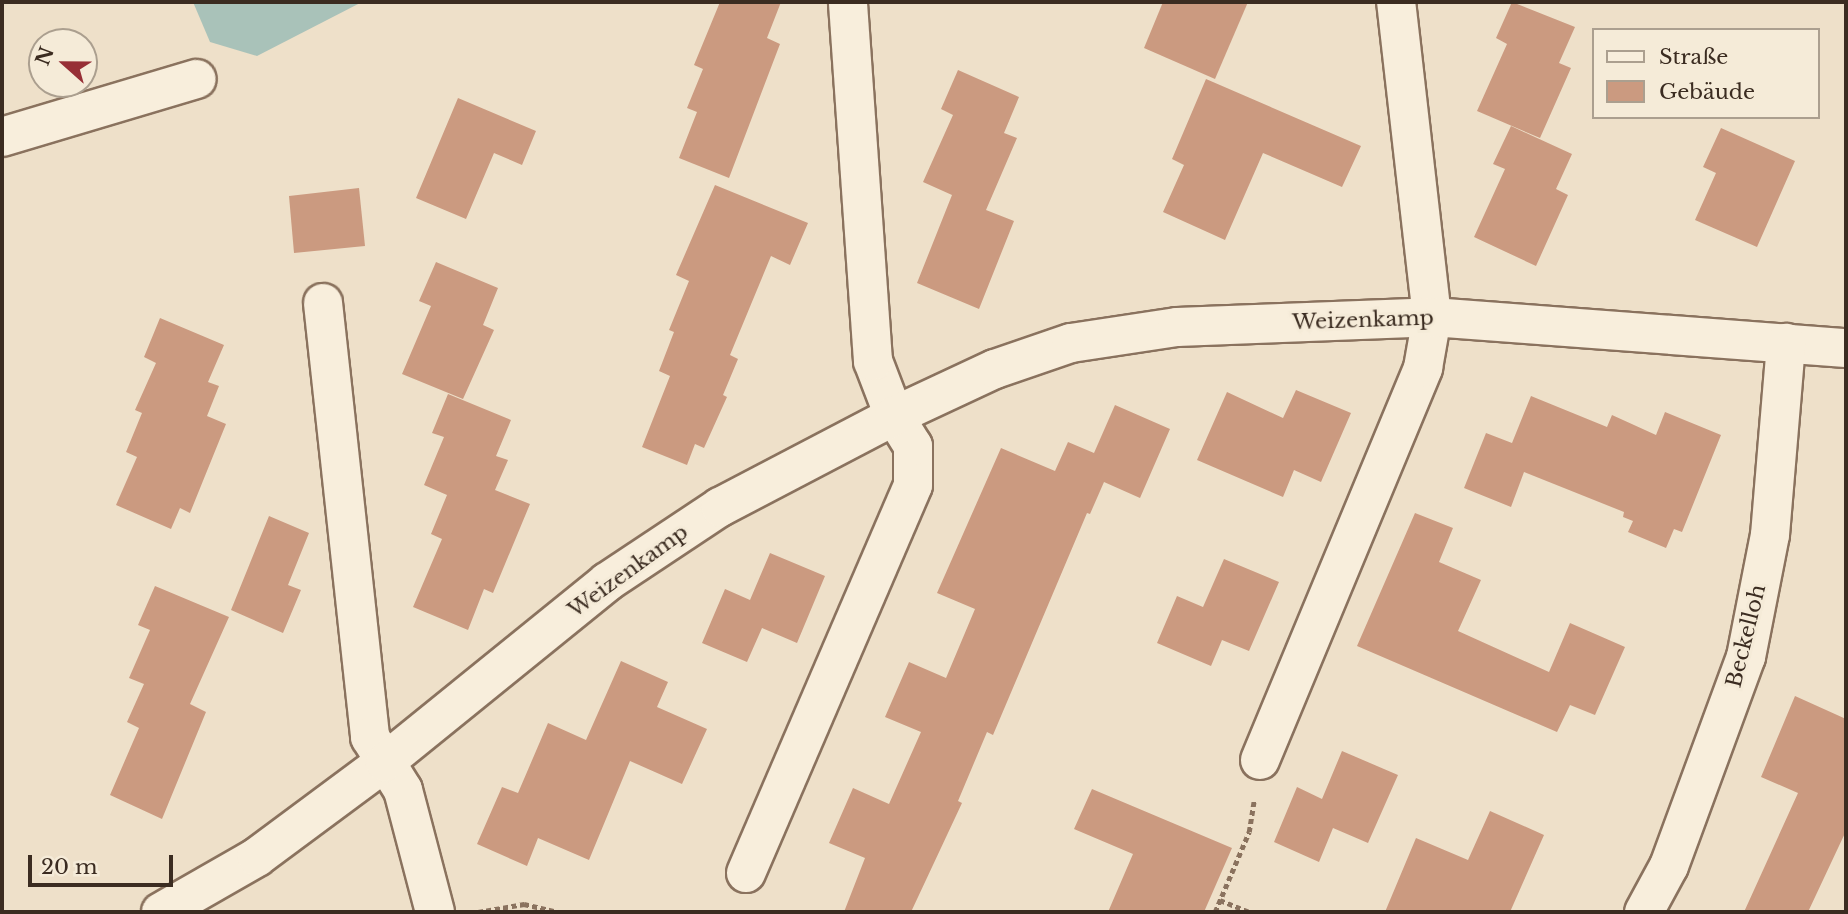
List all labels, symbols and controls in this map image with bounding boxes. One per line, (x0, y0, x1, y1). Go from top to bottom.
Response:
north arrow (28, 28, 98, 98)
legend (1592, 28, 1820, 119)
text: N (31, 44, 59, 68)
text: Straße (1659, 44, 1728, 70)
text: Gebäude (1659, 79, 1755, 105)
street label: Weizenkamp (1292, 305, 1434, 335)
street label: Weizenkamp (563, 519, 693, 623)
street label: Beckelloh (1721, 582, 1771, 690)
scale bar (32, 841, 177, 885)
text: 20 m (41, 854, 98, 880)

